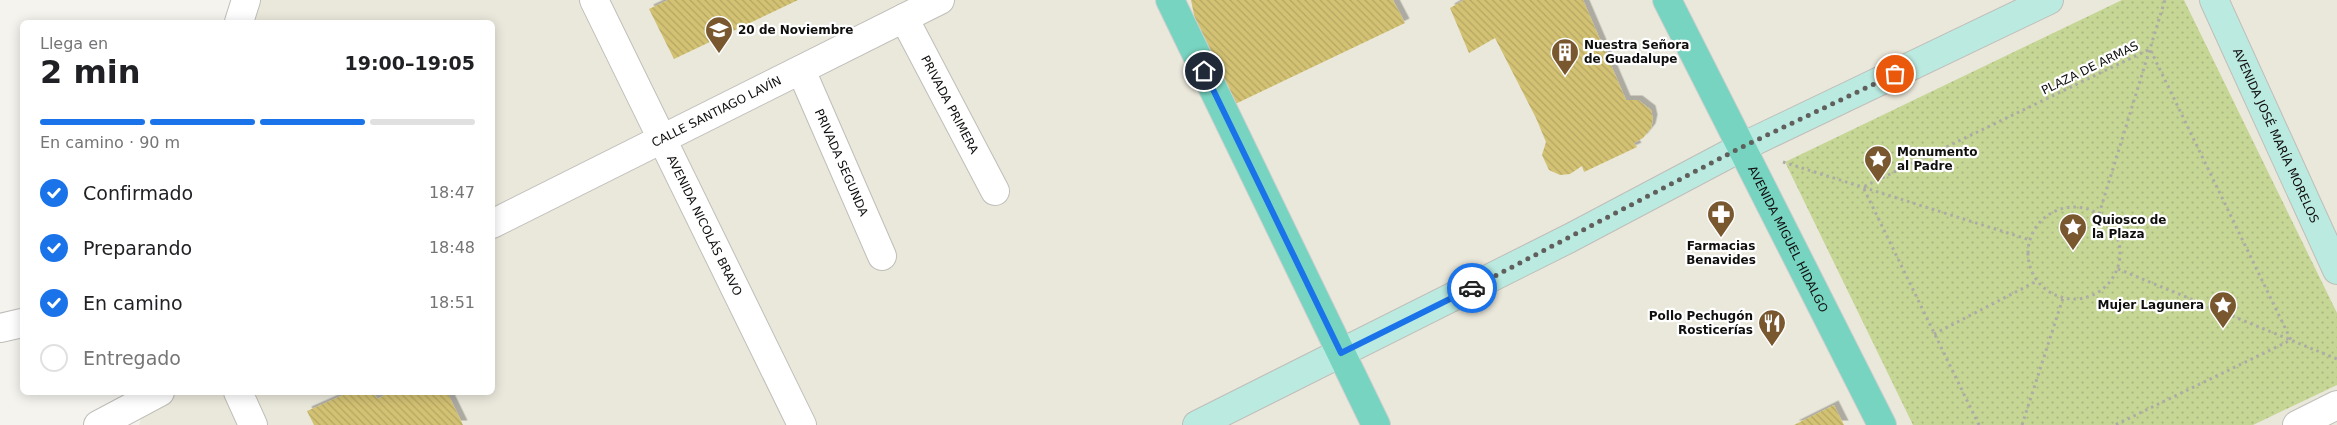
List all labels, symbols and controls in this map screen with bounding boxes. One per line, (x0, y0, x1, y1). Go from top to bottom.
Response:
school or university icon: 20 de Noviembre (704, 15, 734, 54)
place label: 20 de Noviembre (738, 23, 853, 37)
text: Llega en (40, 34, 108, 53)
building icon: Nuestra Señora de Guadalupe (1550, 37, 1580, 76)
place label: Nuestra Señora de Guadalupe (1584, 38, 1689, 66)
street label: PLAZA DE ARMAS (2039, 38, 2141, 98)
street label: AVENIDA JOSÉ MARÍA MORELOS (2230, 46, 2322, 225)
pin (1183, 50, 1225, 92)
text: 19:00–19:05 (345, 52, 475, 74)
text: 2 min (40, 53, 141, 91)
street label: PRIVADA PRIMERA (918, 53, 982, 157)
pin (1874, 53, 1916, 95)
icon: home (1190, 57, 1218, 85)
icon: bag (1881, 60, 1909, 88)
street label: CALLE SANTIAGO LAVÍN (649, 73, 784, 150)
street label: PRIVADA SEGUNDA (812, 107, 871, 219)
text: En camino · 90 m (40, 133, 180, 152)
place icon: Monumento al Padre (1863, 144, 1893, 183)
place label: Monumento al Padre (1897, 145, 1977, 173)
street label: AVENIDA NICOLÁS BRAVO (664, 153, 745, 298)
street label: AVENIDA MIGUEL HIDALGO (1745, 164, 1831, 315)
icon: check (40, 179, 68, 207)
text: Confirmado (83, 182, 193, 204)
text: 18:47 (429, 183, 475, 202)
pharmacy icon: Farmacias Benavides (1706, 199, 1736, 238)
place icon: Quiosco de la Plaza (2058, 212, 2088, 251)
place label: Quiosco de la Plaza (2092, 213, 2167, 241)
icon: check (40, 234, 68, 262)
text: Preparando (83, 237, 192, 259)
text: 18:48 (429, 238, 475, 257)
place label: Farmacias Benavides (1686, 239, 1756, 267)
courier (1447, 263, 1497, 313)
icon: car (1458, 274, 1486, 302)
icon: check (40, 289, 68, 317)
place icon: Mujer Lagunera (2208, 290, 2238, 329)
text: En camino (83, 292, 183, 314)
text: 18:51 (429, 293, 475, 312)
place label: Mujer Lagunera (2098, 298, 2204, 312)
restaurant icon: Pollo Pechugón Rosticerías (1757, 308, 1787, 347)
place label: Pollo Pechugón Rosticerías (1649, 309, 1753, 337)
text: Entregado (83, 347, 181, 369)

